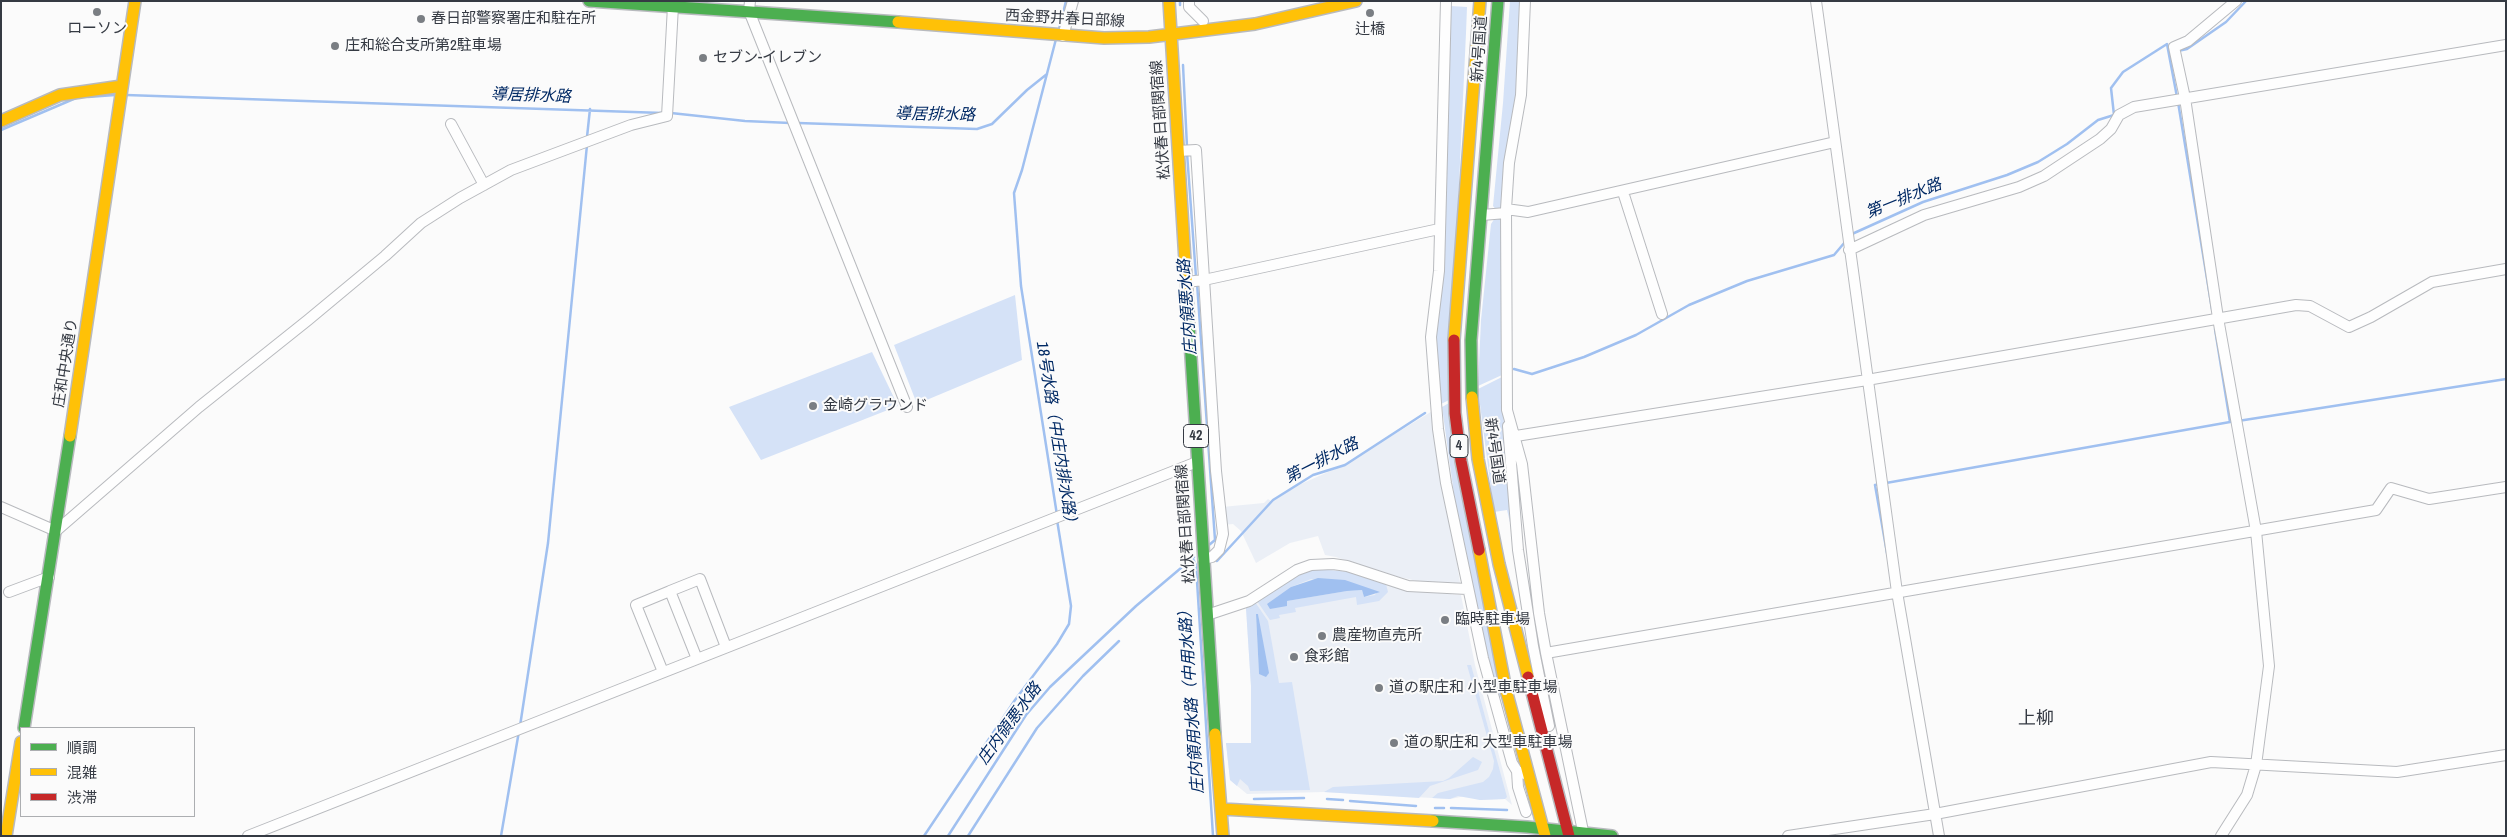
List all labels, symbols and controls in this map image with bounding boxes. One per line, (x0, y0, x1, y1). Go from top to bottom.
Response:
marker: ローソン (91, 6, 103, 18)
street label: 西金野井春日部線 (1005, 7, 1125, 31)
marker: 辻橋 (1364, 7, 1376, 19)
place label: 春日部警察署庄和駐在所 (431, 10, 596, 28)
marker: 春日部警察署庄和駐在所 (415, 13, 427, 25)
street label: 新4号国道 (1469, 15, 1491, 83)
place label: ローソン (67, 20, 127, 38)
place label: 辻橋 (1355, 21, 1385, 39)
place label: 庄和総合支所第2駐車場 (345, 37, 502, 55)
marker: 庄和総合支所第2駐車場 (329, 40, 341, 52)
place label: セブン-イレブン (713, 49, 822, 67)
marker: セブン-イレブン (697, 52, 709, 64)
street label: 松伏春日部関宿線 (1148, 60, 1174, 180)
water label: 導居排水路 (491, 85, 571, 107)
water label: 導居排水路 (895, 105, 975, 125)
water label: 第一排水路 (1863, 175, 1945, 223)
water label: 庄内領悪水路 (1175, 258, 1201, 356)
street label: 庄和中央通り (50, 317, 82, 409)
water label: 18号水路（中庄内排水路） (1032, 340, 1080, 532)
place label: 金崎グラウンド (823, 397, 928, 415)
marker: 金崎グラウンド (807, 400, 819, 412)
street label: 新4号国道 (1480, 417, 1508, 485)
road number: 42 (1184, 424, 1208, 448)
water label: 第一排水路 (1282, 434, 1362, 488)
road number: 4 (1450, 434, 1468, 458)
street label: 松伏春日部関宿線 (1173, 464, 1199, 584)
water label: 庄内領用水路（中用水路） (1176, 602, 1208, 794)
place label: 臨時駐車場 (1455, 611, 1530, 629)
marker: 臨時駐車場 (1439, 614, 1451, 626)
place label: 農産物直売所 (1332, 627, 1422, 645)
marker: 農産物直売所 (1316, 630, 1328, 642)
place label: 食彩館 (1304, 648, 1349, 666)
marker: 食彩館 (1288, 651, 1300, 663)
place label: 道の駅庄和 小型車駐車場 (1389, 679, 1557, 697)
water label: 庄内領悪水路 (974, 680, 1046, 768)
marker: 道の駅庄和 小型車駐車場 (1373, 682, 1385, 694)
district label: 上柳 (2018, 708, 2054, 730)
legend (20, 727, 195, 817)
place label: 道の駅庄和 大型車駐車場 (1404, 734, 1572, 752)
text: 順調 (67, 737, 97, 758)
marker: 道の駅庄和 大型車駐車場 (1388, 737, 1400, 749)
text: 混雑 (67, 762, 97, 783)
text: 渋滞 (67, 787, 97, 808)

